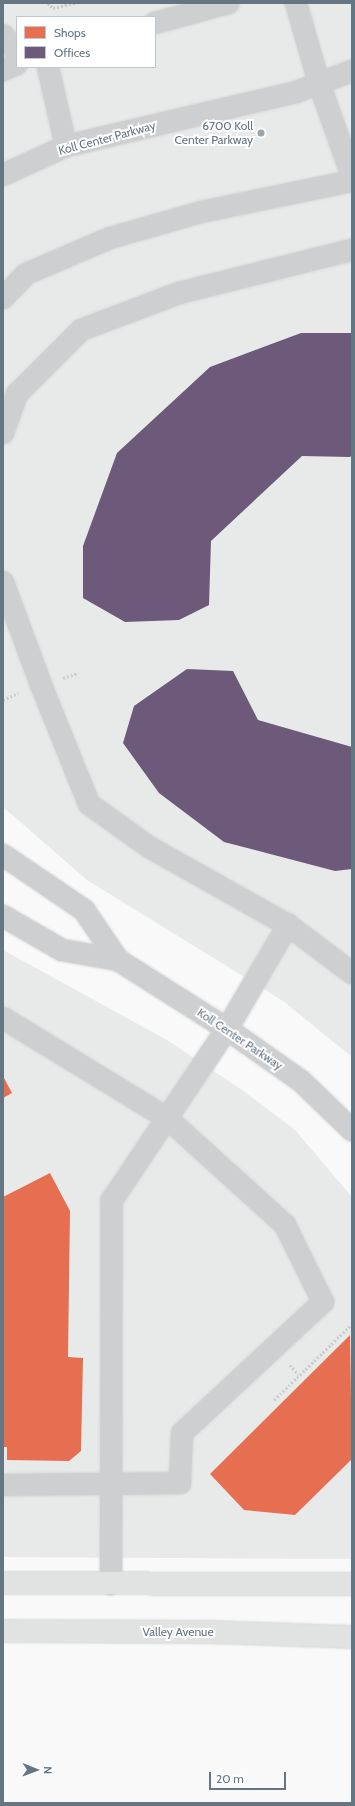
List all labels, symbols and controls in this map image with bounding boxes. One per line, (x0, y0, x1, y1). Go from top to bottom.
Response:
legend (16, 16, 156, 68)
text: Shops (54, 25, 86, 40)
text: Offices (54, 45, 90, 60)
street label: Koll Center Parkway (57, 118, 157, 158)
place label: 6700 Koll Center Parkway (175, 119, 253, 147)
marker: 6700 Koll Center Parkway (256, 128, 266, 138)
street label: Koll Center Parkway (195, 1005, 285, 1073)
street label: Valley Avenue (142, 1625, 214, 1639)
north arrow (16, 1750, 56, 1790)
scale bar (211, 1764, 288, 1790)
text: N (41, 1766, 55, 1774)
text: 20 m (216, 1771, 244, 1786)

